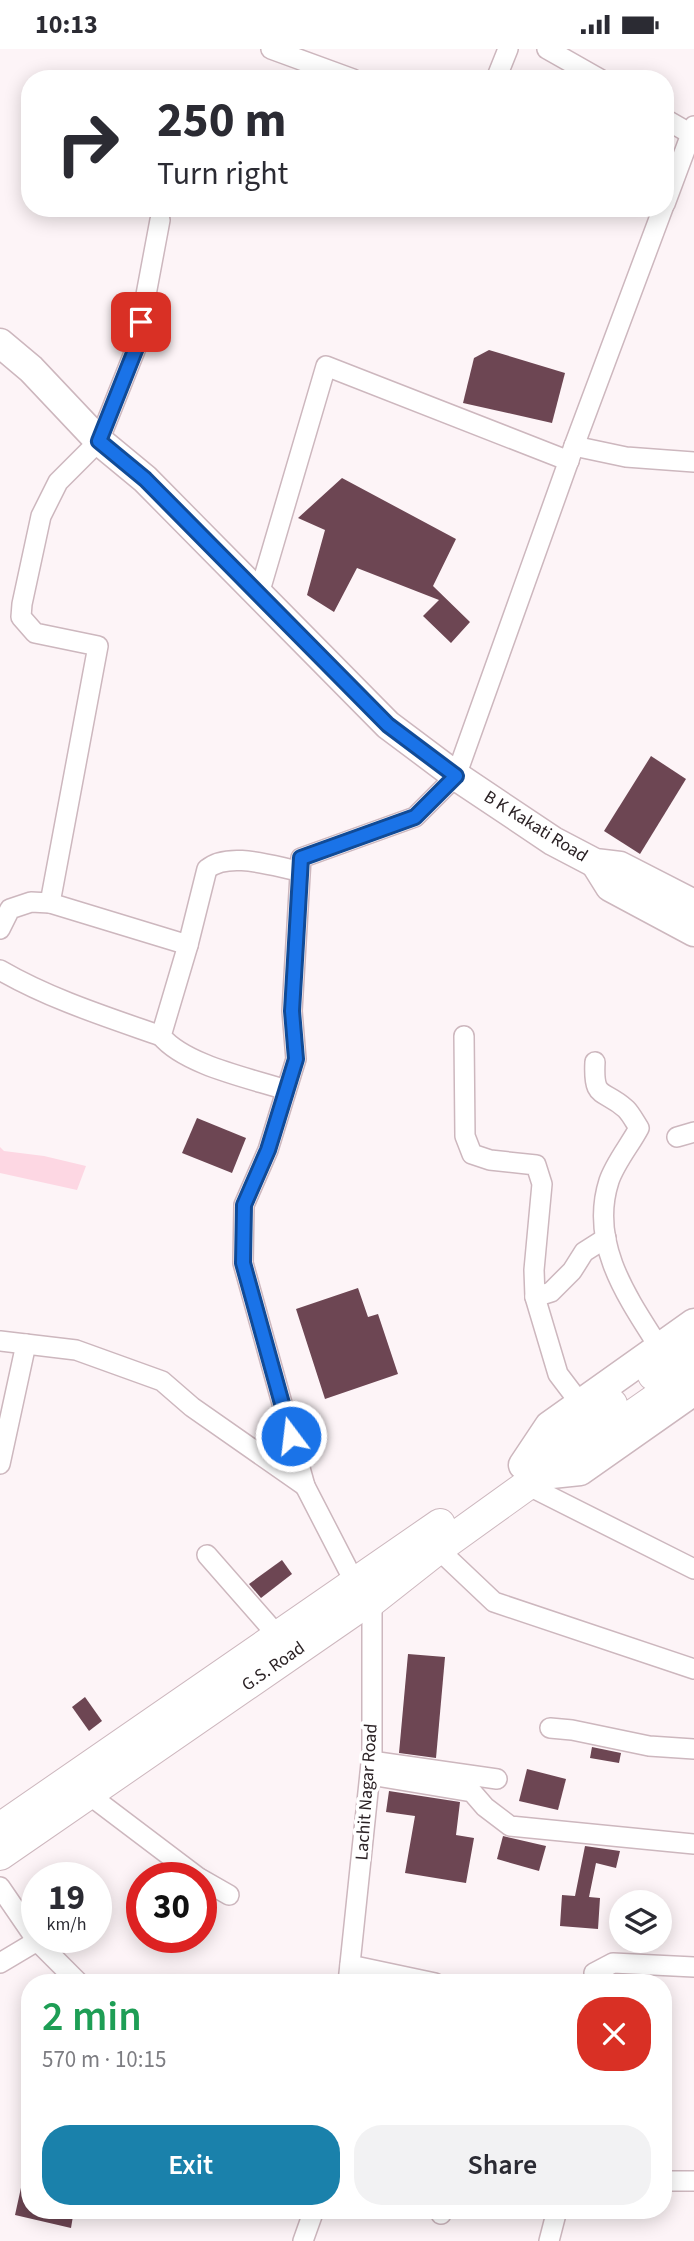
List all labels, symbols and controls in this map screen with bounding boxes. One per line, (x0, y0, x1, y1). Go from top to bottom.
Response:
text: 10:13 (35, 6, 98, 43)
text: 250 m (157, 86, 286, 156)
icon: right (42, 98, 133, 189)
text: Turn right (157, 151, 288, 197)
pin (111, 292, 171, 352)
icon: arrive (122, 303, 160, 341)
street label: B K Kakati Road (479, 785, 592, 868)
position arrow (254, 1399, 328, 1473)
street label: G.S. Road (237, 1636, 310, 1697)
street label: Lachit Nagar Road (349, 1723, 384, 1861)
speed limit sign: 30 (126, 1862, 217, 1953)
text: 19 (48, 1873, 85, 1923)
map controls (609, 1890, 672, 1953)
button: layers (609, 1890, 672, 1953)
text: km/h (47, 1912, 86, 1937)
text: 2 min (42, 1987, 142, 2047)
button: close (577, 1997, 651, 2071)
text: 570 m · 10:15 (42, 2043, 166, 2076)
button: Exit (42, 2125, 340, 2205)
button: Share (354, 2125, 651, 2205)

